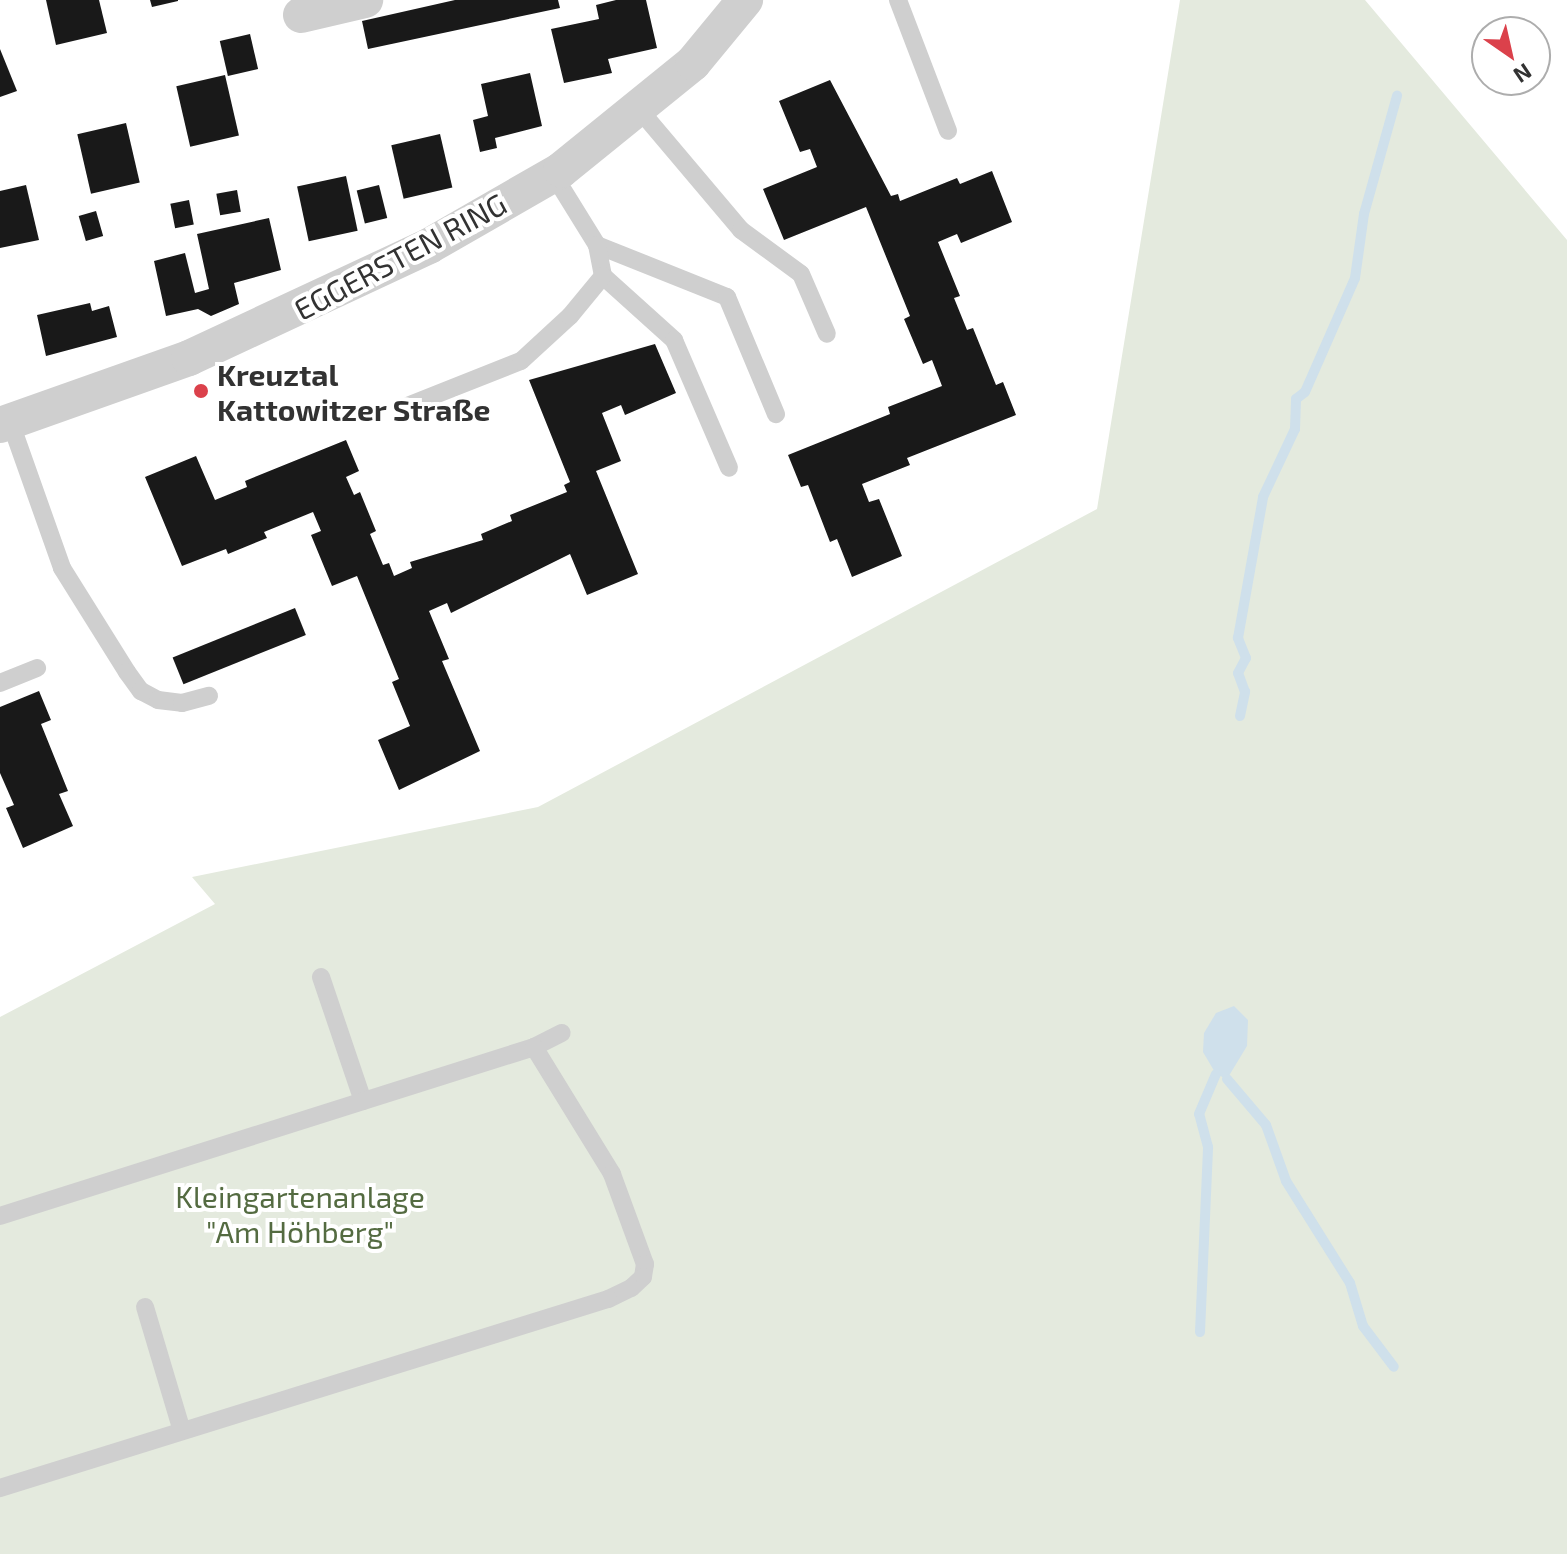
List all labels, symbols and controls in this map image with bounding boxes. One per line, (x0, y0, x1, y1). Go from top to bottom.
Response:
north arrow (1471, 16, 1551, 96)
text: N (1509, 59, 1537, 89)
street label: EGGERSTEN RING (288, 185, 512, 327)
place label: Kreuztal Kattowitzer Straße (217, 356, 491, 426)
marker: Kreuztal Kattowitzer Straße (192, 382, 210, 400)
park label: Kleingartenanlage "Am Höhberg" (175, 1178, 425, 1248)

